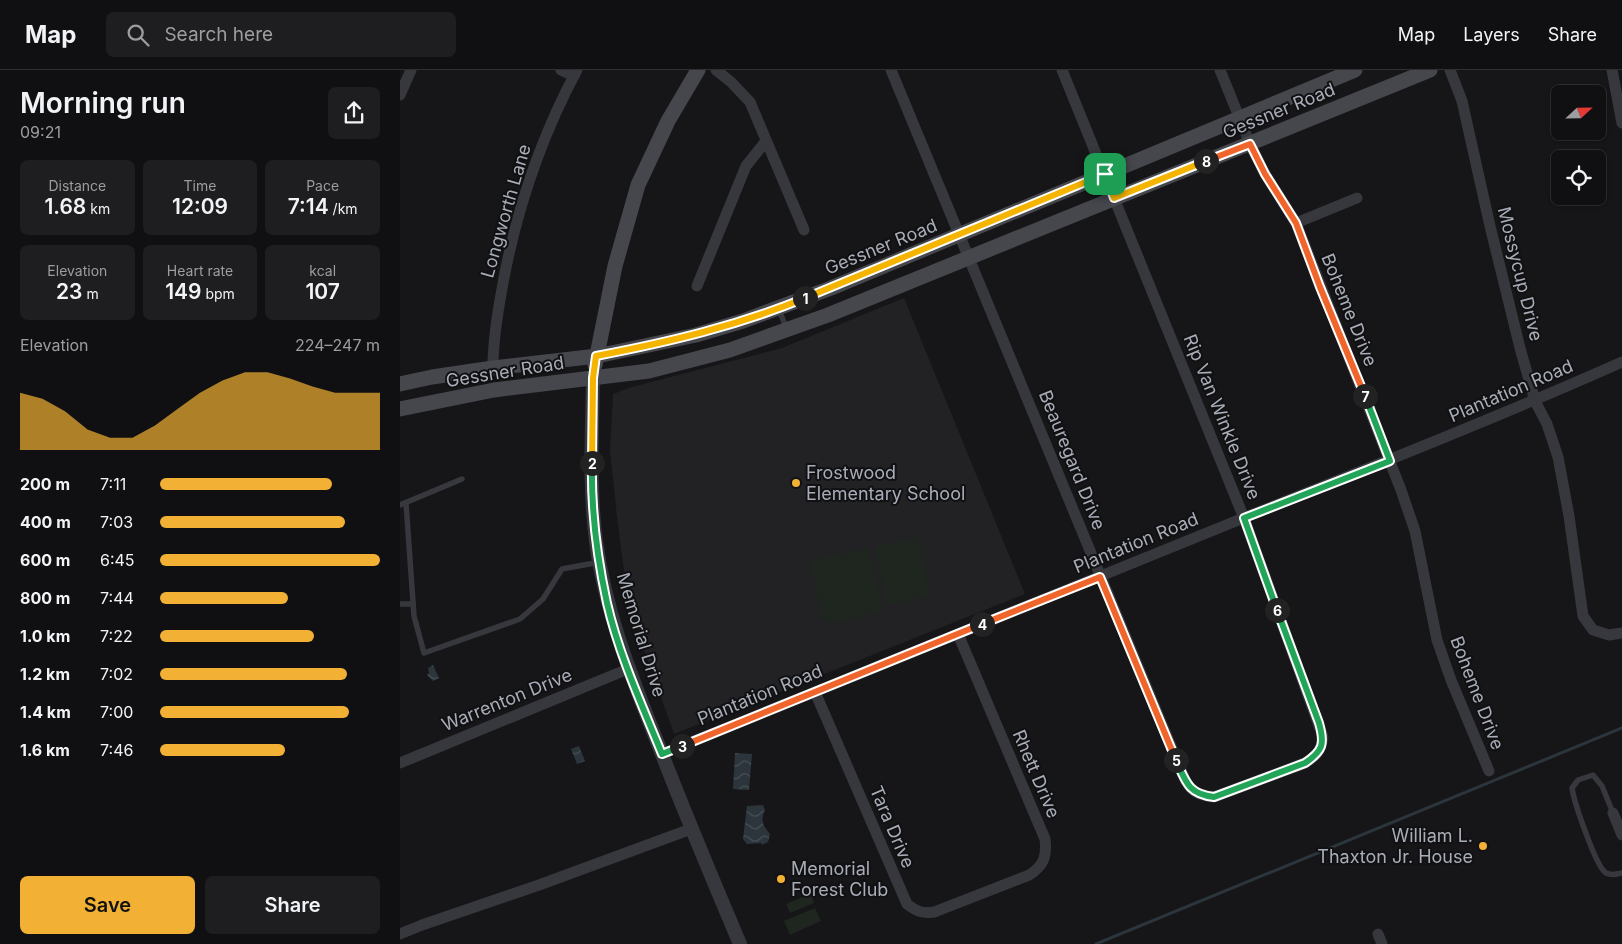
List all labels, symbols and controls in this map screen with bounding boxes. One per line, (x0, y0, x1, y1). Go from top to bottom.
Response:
search box (106, 12, 456, 57)
text: Map (25, 20, 76, 49)
icon: search (124, 21, 152, 49)
text: Search here (164, 23, 273, 46)
text: Map (1398, 24, 1435, 45)
text: Layers (1463, 24, 1520, 45)
text: Share (1548, 24, 1597, 45)
street label: Gessner Road (1220, 78, 1338, 143)
north arrow (1551, 85, 1606, 140)
map controls (1551, 85, 1606, 205)
text: Morning run (20, 86, 186, 120)
button: share (328, 87, 380, 139)
text: 09:21 (20, 122, 61, 142)
street label: Longworth Lane (476, 142, 535, 280)
pin: 8 (1194, 148, 1218, 174)
button: locate (1551, 150, 1606, 205)
pin (1084, 153, 1126, 195)
text: 8 (1202, 153, 1211, 170)
icon: arrive (1091, 160, 1119, 188)
text: Distance (48, 177, 106, 194)
text: Time (184, 177, 216, 194)
text: Pace (306, 177, 339, 194)
text: 1.68 (44, 194, 86, 219)
text: 12:09 (172, 194, 228, 219)
text: 7:14 (288, 194, 329, 219)
text: km (86, 200, 110, 217)
text: /km (329, 200, 358, 217)
street label: Mossycup Drive (1494, 205, 1547, 343)
street label: Gessner Road (822, 214, 940, 279)
street label: Boheme Drive (1317, 250, 1382, 369)
text: Elevation (47, 262, 107, 279)
text: Heart rate (167, 262, 233, 279)
text: kcal (309, 262, 336, 279)
text: 23 (56, 279, 82, 304)
text: 149 (165, 279, 201, 304)
text: 107 (305, 279, 340, 304)
text: m (82, 285, 99, 302)
text: bpm (201, 285, 235, 302)
pin: 1 (792, 286, 818, 310)
text: 1 (802, 290, 809, 307)
street label: Rip Van Winkle Drive (1180, 331, 1265, 503)
text: Elevation (20, 335, 89, 355)
text: 224–247 m (295, 335, 380, 355)
street label: Gessner Road (444, 352, 565, 391)
street label: Plantation Road (1446, 355, 1576, 426)
pin: 7 (1352, 384, 1378, 408)
street label: Beauregard Drive (1035, 387, 1110, 533)
text: 7 (1361, 388, 1370, 405)
pin: 2 (580, 450, 604, 476)
text: 2 (588, 455, 597, 472)
place label: Frostwood Elementary School (806, 462, 965, 504)
text: 200 m (20, 474, 70, 494)
text: 7:11 (100, 474, 126, 494)
marker: Frostwood Elementary School (790, 477, 802, 489)
street label: Plantation Road (1070, 508, 1201, 577)
text: 400 m (20, 512, 71, 532)
text: 7:03 (100, 512, 133, 532)
text: 600 m (20, 550, 70, 570)
text: 6:45 (100, 550, 135, 570)
street label: Memorial Drive (613, 570, 670, 700)
text: 800 m (20, 588, 70, 608)
text: 7:44 (100, 588, 134, 608)
pin: 6 (1264, 598, 1290, 622)
text: 6 (1273, 602, 1282, 619)
pin: 4 (970, 612, 994, 636)
text: 4 (978, 616, 987, 633)
text: 1.0 km (20, 626, 70, 646)
text: 7:22 (100, 626, 133, 646)
street label: Boheme Drive (1446, 633, 1509, 752)
street label: Plantation Road (694, 660, 825, 729)
text: 1.2 km (20, 664, 70, 684)
text: 7:02 (100, 664, 133, 684)
street label: Warrenton Drive (439, 664, 575, 735)
text: 1.4 km (20, 702, 71, 722)
text: 7:00 (100, 702, 133, 722)
street label: Rhett Drive (1008, 727, 1064, 821)
pin: 3 (670, 734, 694, 758)
text: 3 (678, 738, 687, 755)
text: 1.6 km (20, 740, 70, 760)
text: 7:46 (100, 740, 133, 760)
pin: 5 (1164, 748, 1188, 772)
text: 5 (1172, 752, 1181, 769)
street label: Tara Drive (866, 783, 919, 871)
place label: William L. Thaxton Jr. House (1317, 825, 1473, 867)
marker: William L. Thaxton Jr. House (1477, 840, 1489, 852)
place label: Memorial Forest Club (791, 858, 888, 900)
marker: Memorial Forest Club (775, 873, 787, 885)
button: Save (20, 876, 195, 934)
button: Share (205, 876, 380, 934)

